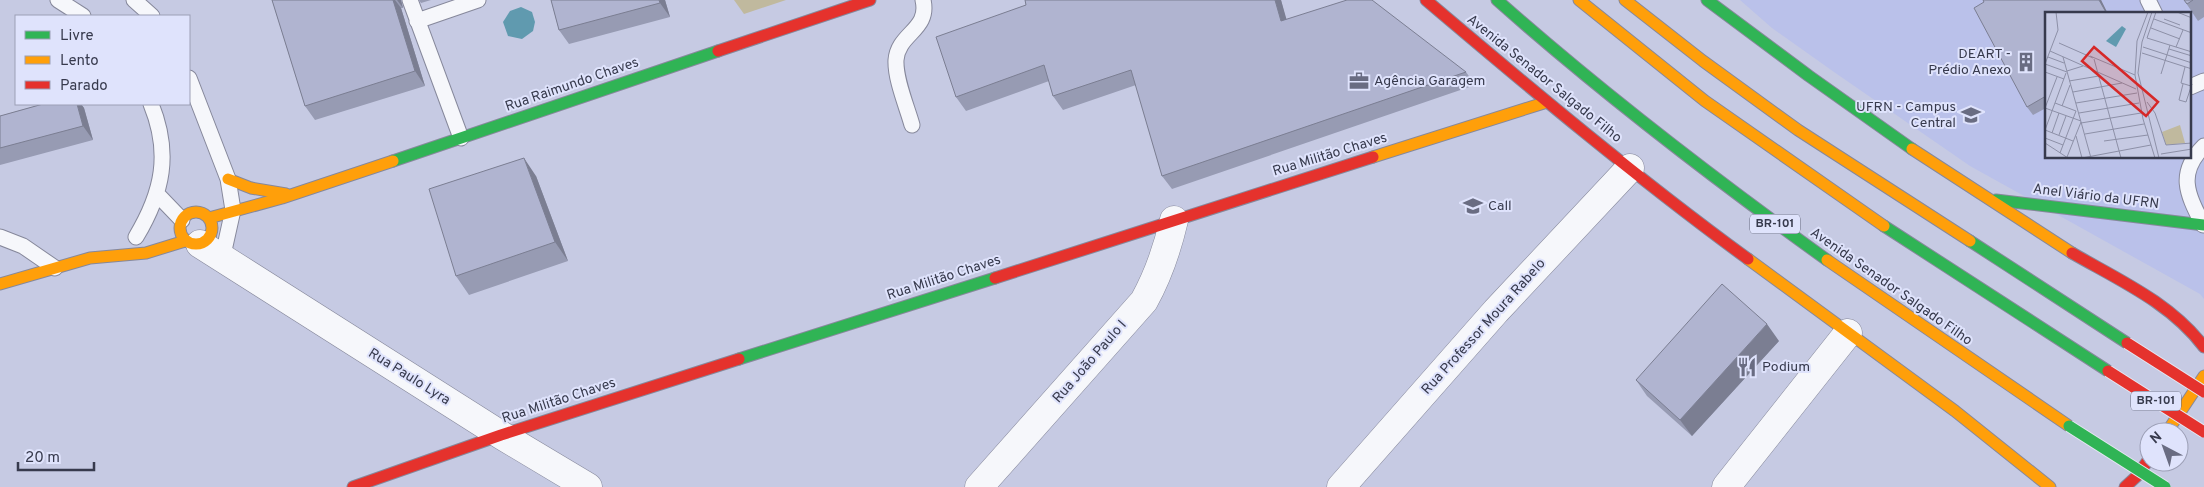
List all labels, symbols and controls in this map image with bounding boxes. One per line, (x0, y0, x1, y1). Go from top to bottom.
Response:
street label: Avenida Senador Salgado Filho (1463, 11, 1625, 147)
inset map (2045, 12, 2192, 159)
legend (15, 15, 190, 105)
text: Livre (60, 27, 94, 46)
place label: DEART - Prédio Anexo (1928, 46, 2011, 79)
building icon: DEART - Prédio Anexo (2015, 51, 2037, 73)
text: Lento (60, 52, 99, 71)
street label: Rua Raimundo Chaves (503, 54, 641, 116)
office icon: Agência Garagem (1348, 70, 1370, 92)
place label: Agência Garagem (1374, 73, 1485, 90)
text: Parado (60, 77, 108, 96)
place label: UFRN - Campus Central (1856, 99, 1956, 132)
school or university icon: UFRN - Campus Central (1960, 104, 1982, 126)
street label: Rua Militão Chaves (1271, 130, 1389, 180)
street label: Anel Viário da UFRN (2032, 181, 2160, 213)
school or university icon: Call (1462, 195, 1484, 217)
place label: Call (1488, 198, 1512, 215)
road number: BR-101 (1750, 214, 1800, 233)
street label: Avenida Senador Salgado Filho (1807, 224, 1976, 350)
street label: Rua Militão Chaves (885, 252, 1003, 304)
street label: Rua Professor Moura Rabelo (1418, 255, 1550, 398)
street label: Rua João Paulo I (1049, 317, 1131, 407)
street label: Rua Paulo Lyra (365, 345, 453, 409)
restaurant icon: Podium (1736, 356, 1758, 378)
place label: Podium (1762, 359, 1810, 376)
street label: Rua Militão Chaves (500, 375, 618, 427)
road number: BR-101 (2131, 392, 2181, 411)
north arrow (2139, 422, 2189, 472)
text: N (2147, 429, 2166, 448)
scale bar (18, 440, 94, 472)
text: 20 m (25, 449, 60, 468)

